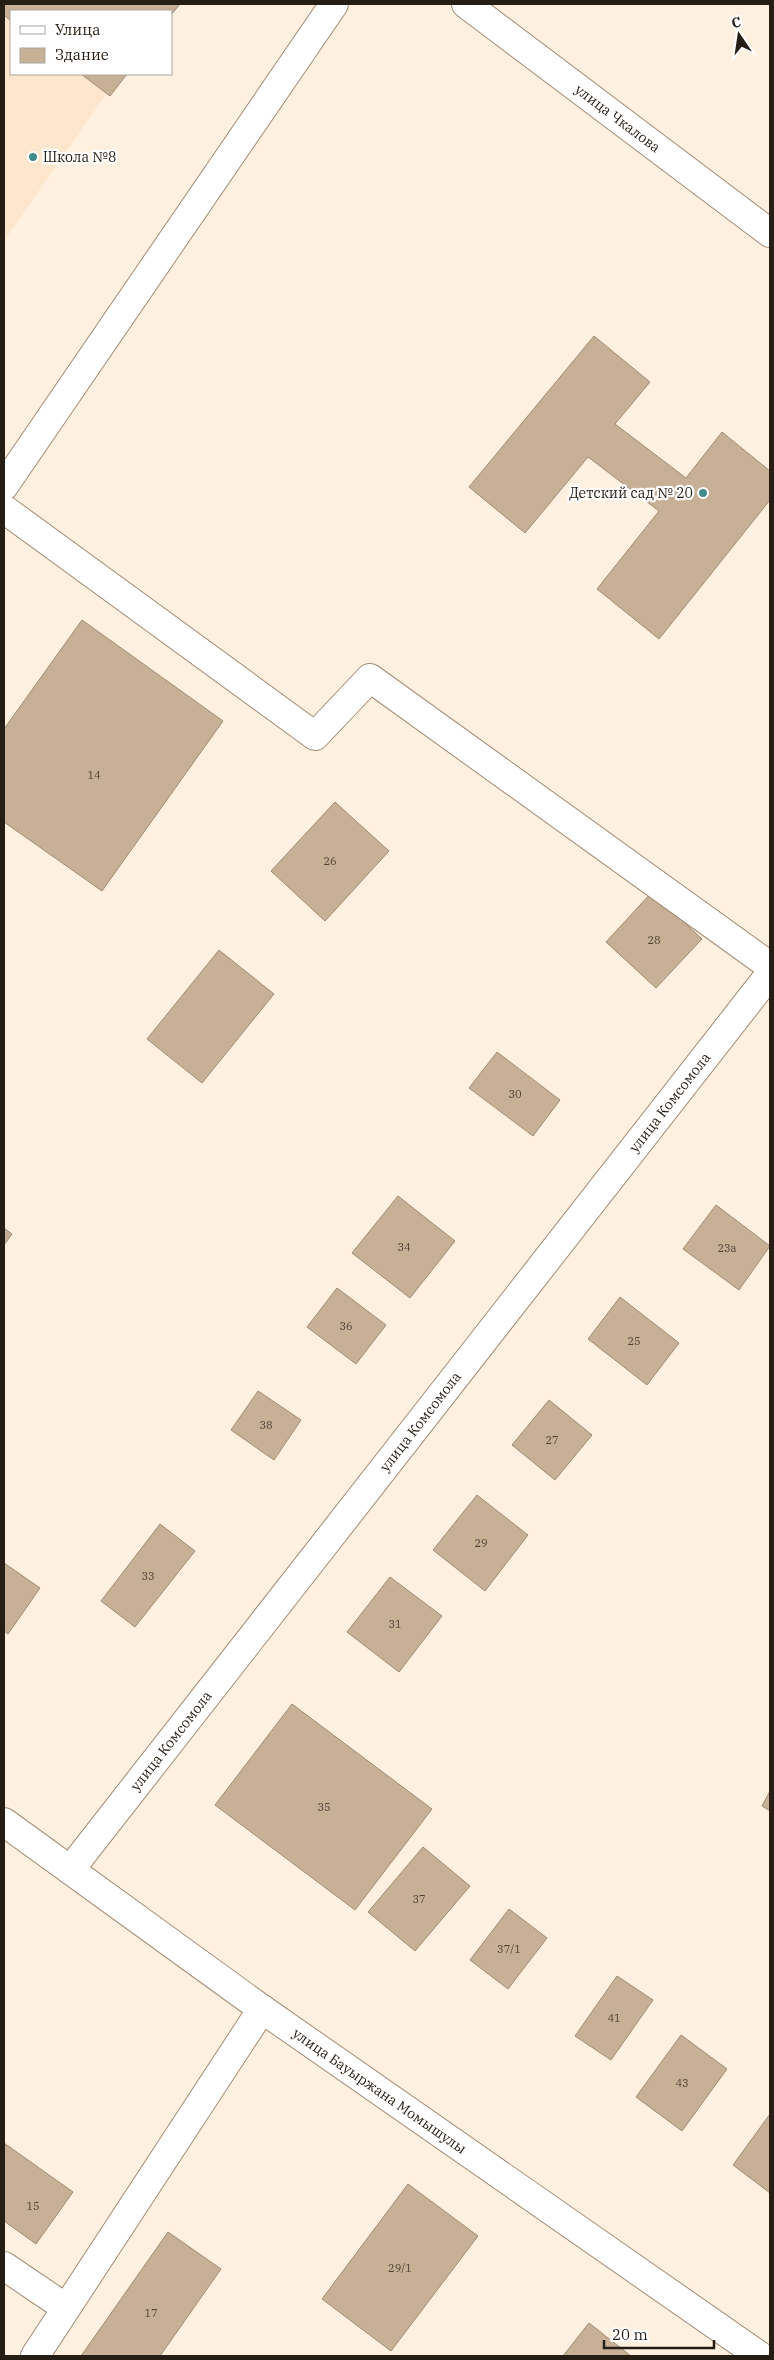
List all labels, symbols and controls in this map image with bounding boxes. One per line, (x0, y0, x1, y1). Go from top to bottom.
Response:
legend (10, 10, 172, 75)
north arrow (714, 10, 764, 60)
text: С (730, 13, 743, 32)
text: Улица (55, 20, 100, 39)
text: Здание (55, 45, 109, 64)
street label: улица Чкалова (571, 80, 664, 157)
place label: Школа №8 (43, 148, 116, 166)
marker: Школа №8 (27, 151, 39, 163)
place label: Детский сад № 20 (569, 484, 693, 502)
marker: Детский сад № 20 (697, 487, 709, 499)
house number: 14 (87, 768, 101, 782)
house number: 26 (323, 854, 337, 868)
house number: 28 (647, 933, 661, 947)
street label: улица Комсомола (625, 1049, 714, 1156)
house number: 30 (508, 1087, 522, 1101)
house number: 34 (397, 1240, 411, 1254)
house number: 23а (717, 1241, 737, 1255)
house number: 36 (339, 1319, 353, 1333)
house number: 25 (627, 1334, 641, 1348)
street label: улица Комсомола (376, 1368, 465, 1475)
house number: 38 (259, 1418, 273, 1432)
house number: 27 (545, 1433, 559, 1447)
house number: 29 (474, 1536, 488, 1550)
house number: 33 (141, 1569, 155, 1583)
house number: 31 (388, 1617, 402, 1631)
street label: улица Комсомола (126, 1687, 216, 1794)
house number: 35 (317, 1800, 331, 1814)
house number: 37 (412, 1892, 426, 1906)
house number: 37/1 (497, 1942, 521, 1956)
house number: 41 (607, 2011, 621, 2025)
street label: улица Бауыржана Момышулы (289, 2024, 470, 2158)
house number: 43 (675, 2076, 689, 2090)
house number: 15 (26, 2199, 40, 2213)
house number: 29/1 (388, 2261, 412, 2275)
house number: 17 (144, 2306, 158, 2320)
scale bar (604, 2318, 714, 2350)
text: 20 m (612, 2325, 648, 2344)

